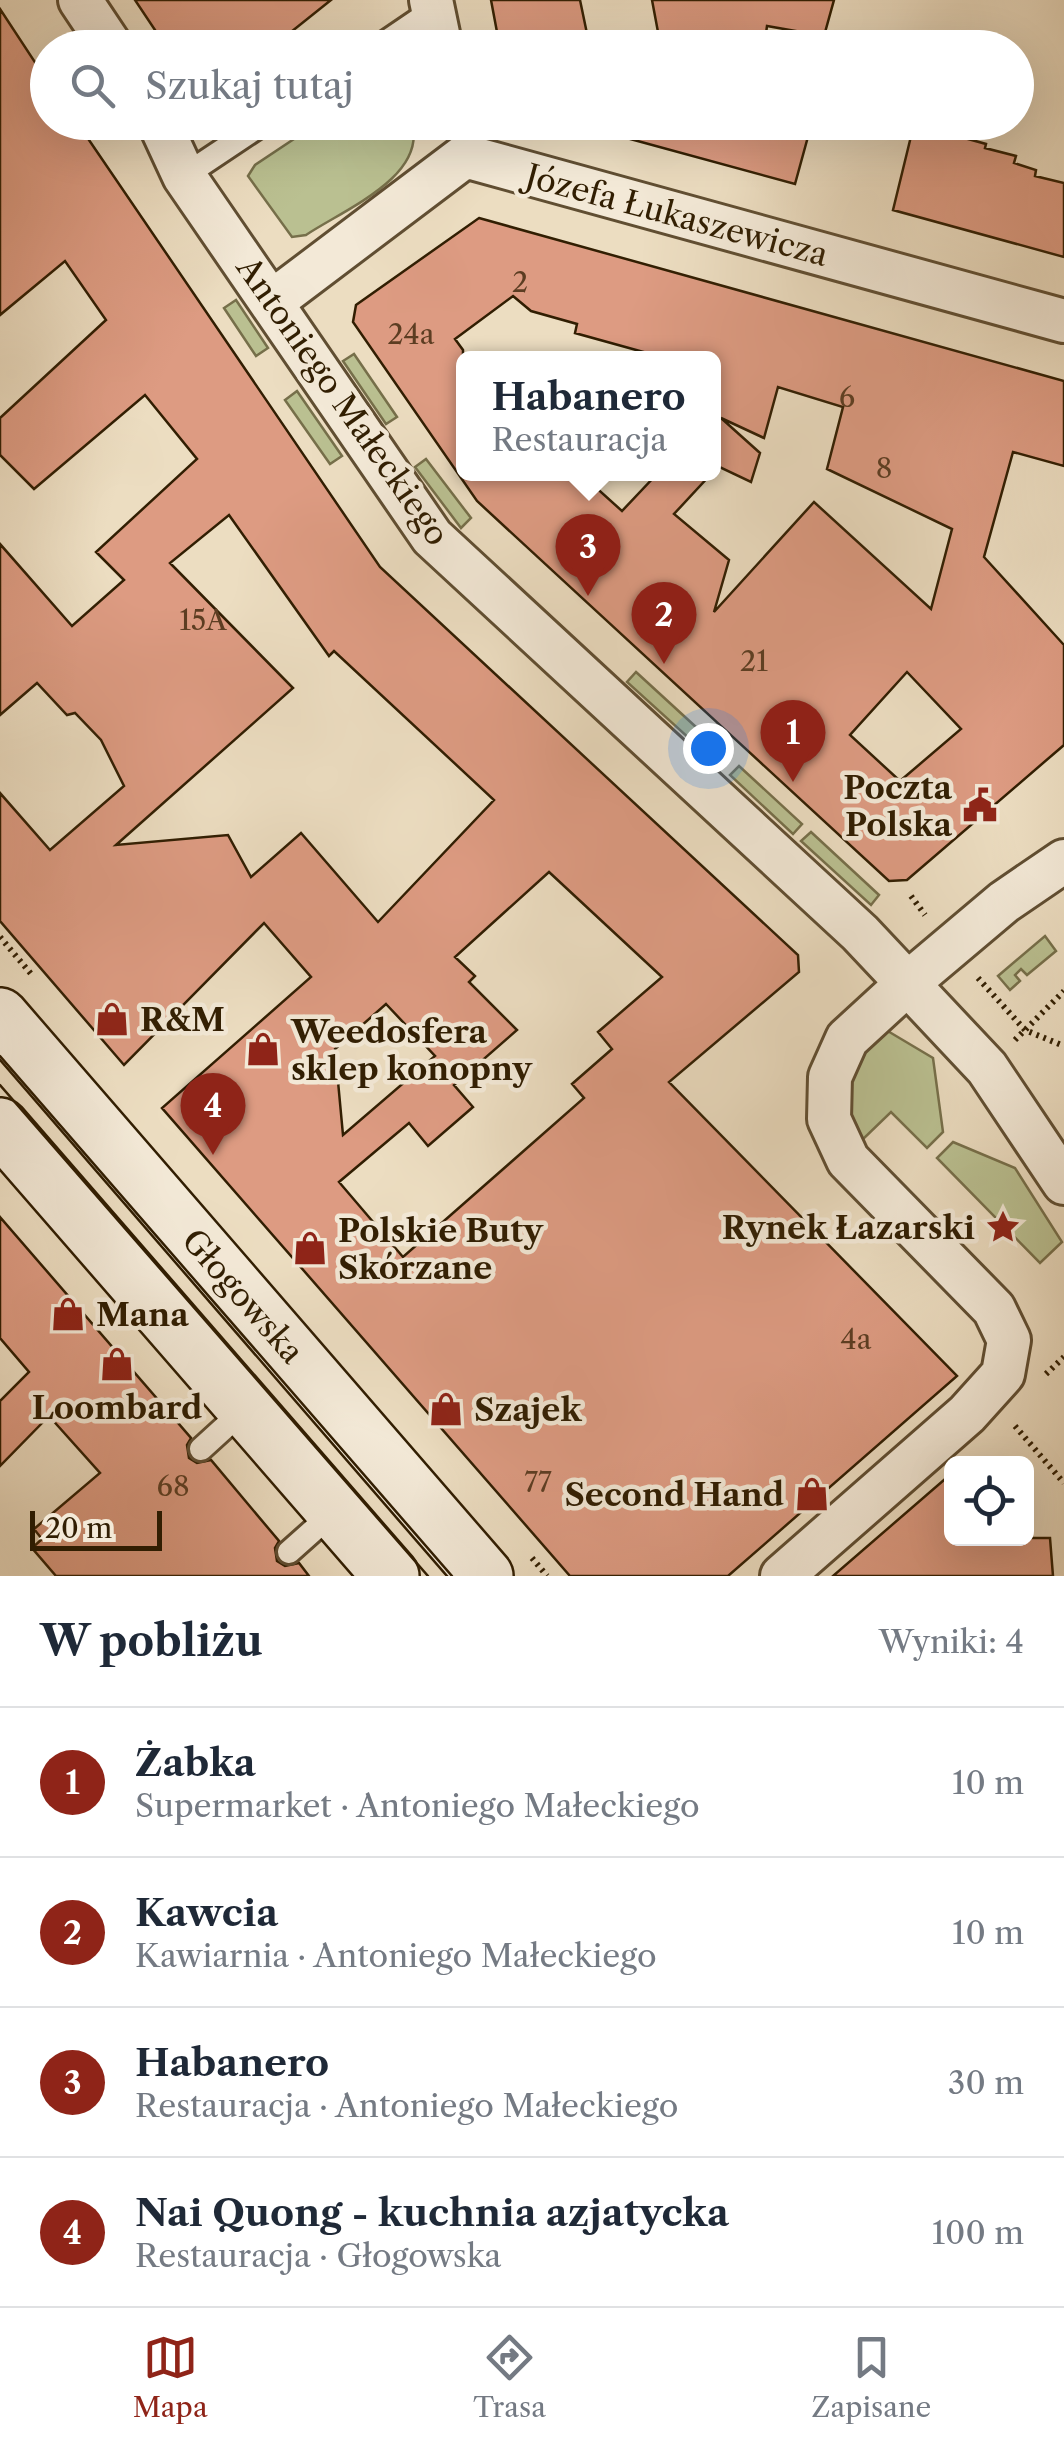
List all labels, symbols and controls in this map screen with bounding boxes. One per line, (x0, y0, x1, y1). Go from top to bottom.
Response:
search box (30, 30, 1034, 140)
icon: search (65, 58, 120, 113)
text: Szukaj tutaj (145, 62, 354, 109)
street label: Józefa Łukaszewicza (517, 155, 832, 274)
street label: Antoniego Małeckiego (228, 248, 457, 553)
house number: 2 (512, 265, 528, 299)
house number: 24a (387, 317, 435, 351)
popup (456, 351, 721, 481)
text: Habanero (491, 373, 686, 420)
house number: 6 (839, 380, 855, 414)
text: Restauracja (491, 420, 667, 459)
house number: 8 (876, 451, 892, 485)
pin: 3 (556, 514, 620, 596)
pin: 2 (632, 582, 696, 664)
house number: 15A (179, 603, 228, 637)
house number: 21 (740, 644, 768, 678)
pin: 1 (760, 700, 826, 782)
your location (683, 723, 734, 774)
place label: Poczta Polska (843, 768, 952, 844)
public building icon: Poczta Polska (961, 786, 999, 824)
shop icon: R&M (93, 1000, 131, 1038)
place label: R&M (140, 1000, 225, 1039)
place label: Weedosfera sklep konopny (290, 1012, 533, 1088)
shop icon: Weedosfera sklep konopny (244, 1030, 282, 1068)
pin: 4 (180, 1072, 246, 1155)
place label: Rynek Łazarski (722, 1208, 975, 1247)
place icon: Rynek Łazarski (984, 1208, 1022, 1246)
place label: Polskie Buty Skórzane (338, 1211, 544, 1287)
street label: Głogowska (174, 1221, 312, 1371)
shop icon: Polskie Buty Skórzane (291, 1229, 329, 1267)
shop icon: Mana (49, 1295, 87, 1333)
place label: Mana (96, 1295, 189, 1334)
house number: 4a (841, 1322, 872, 1356)
shop icon: Loombard (98, 1345, 136, 1383)
place label: Loombard (32, 1388, 202, 1427)
shop icon: Szajek (427, 1390, 465, 1428)
place label: Szajek (474, 1390, 582, 1429)
map controls (944, 1456, 1034, 1546)
button: locate (944, 1456, 1034, 1546)
house number: 77 (524, 1465, 552, 1499)
house number: 68 (157, 1469, 189, 1503)
place label: Second Hand (564, 1475, 784, 1514)
shop icon: Second Hand (793, 1475, 831, 1513)
scale bar (30, 1506, 162, 1550)
text: 20 m (45, 1511, 112, 1545)
text: W pobliżu (40, 1615, 263, 1667)
text: Wyniki: 4 (879, 1622, 1024, 1661)
text: Żabka (135, 1739, 256, 1786)
text: 1 (65, 1763, 80, 1802)
text: 10 m (952, 1763, 1024, 1802)
text: Supermarket · Antoniego Małeckiego (135, 1786, 700, 1825)
text: Kawcia (135, 1889, 278, 1936)
text: 2 (63, 1913, 82, 1952)
text: 10 m (952, 1913, 1024, 1952)
text: Kawiarnia · Antoniego Małeckiego (135, 1936, 657, 1975)
text: Habanero (135, 2039, 329, 2086)
text: 3 (63, 2063, 82, 2102)
text: 30 m (948, 2063, 1024, 2102)
text: Restauracja · Antoniego Małeckiego (135, 2086, 678, 2125)
text: Nai Quong - kuchnia azjatycka (135, 2189, 729, 2236)
text: 4 (63, 2213, 82, 2252)
text: 100 m (932, 2213, 1024, 2252)
text: Restauracja · Głogowska (135, 2236, 502, 2275)
tab: Mapa (133, 2330, 208, 2424)
tab: Trasa (473, 2330, 546, 2424)
tab: Zapisane (812, 2330, 931, 2424)

